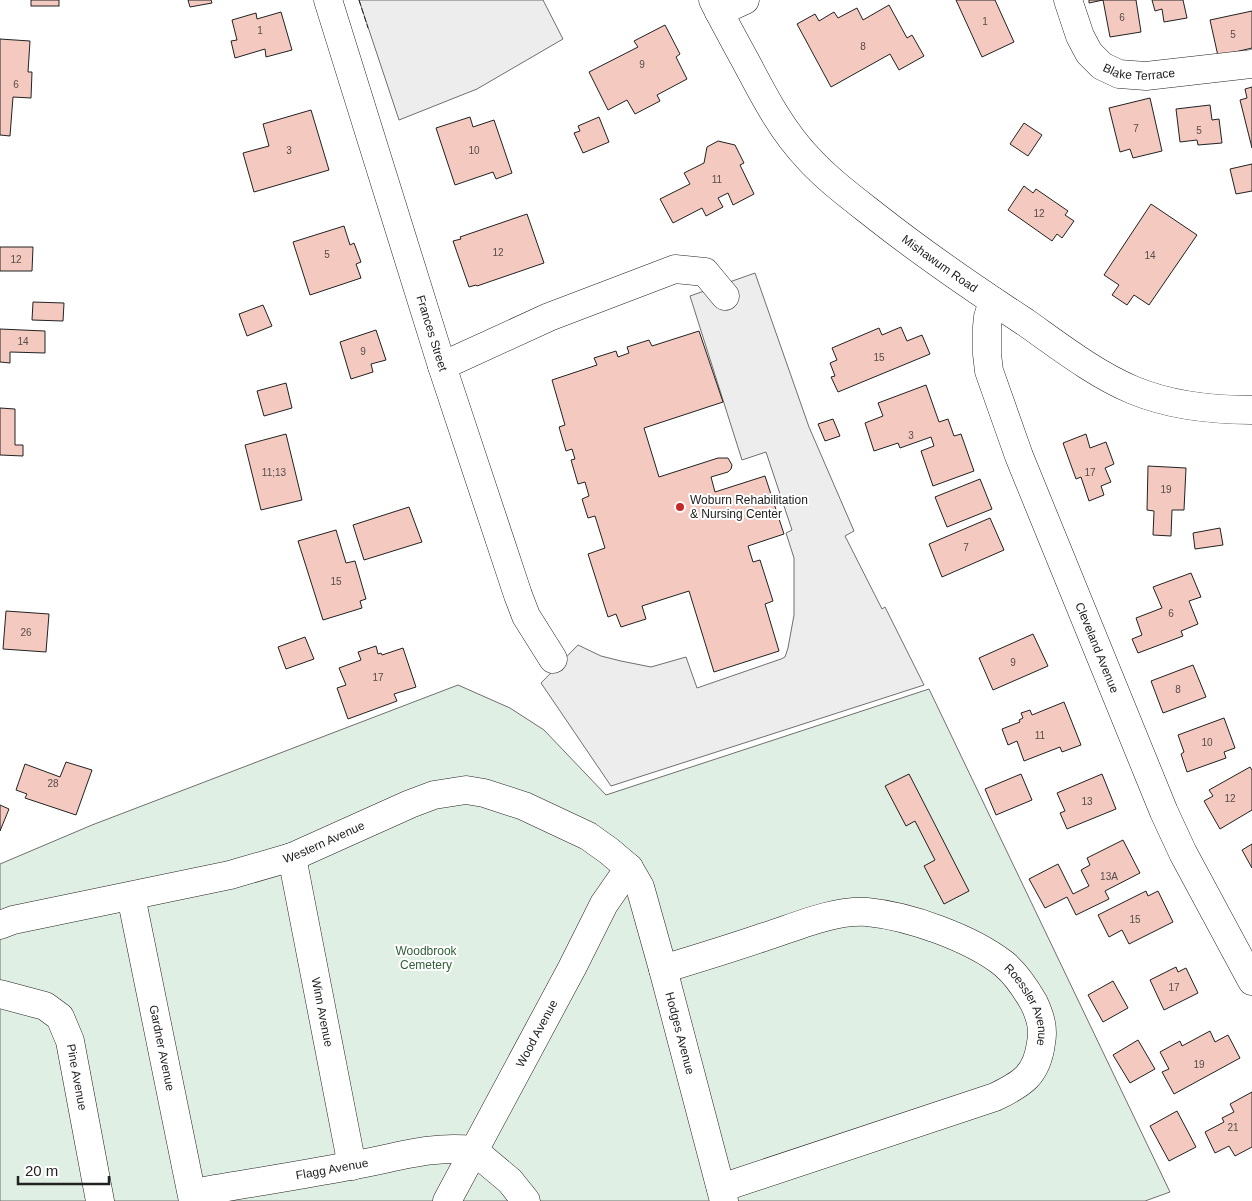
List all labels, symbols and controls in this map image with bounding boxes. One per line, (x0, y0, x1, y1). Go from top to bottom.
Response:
house number: 6 (1119, 12, 1125, 23)
house number: 1 (982, 16, 988, 27)
house number: 1 (257, 25, 263, 36)
house number: 5 (1230, 29, 1236, 40)
house number: 8 (860, 41, 866, 52)
house number: 9 (639, 59, 645, 70)
street label: Blake Terrace (1101, 60, 1176, 83)
house number: 6 (13, 79, 19, 90)
house number: 7 (1133, 123, 1139, 134)
house number: 5 (1196, 125, 1202, 136)
house number: 3 (286, 145, 292, 156)
house number: 10 (468, 145, 480, 156)
house number: 11 (712, 174, 723, 185)
house number: 12 (1033, 208, 1045, 219)
street label: Mishawum Road (899, 232, 980, 295)
house number: 12 (492, 247, 504, 258)
house number: 5 (324, 249, 330, 260)
house number: 14 (1144, 250, 1156, 261)
house number: 12 (10, 254, 22, 265)
street label: Frances Street (413, 293, 450, 374)
house number: 14 (17, 336, 29, 347)
house number: 9 (360, 346, 366, 357)
house number: 15 (873, 352, 885, 363)
house number: 3 (908, 430, 914, 441)
house number: 11;13 (262, 467, 287, 478)
house number: 17 (1084, 467, 1096, 478)
house number: 19 (1160, 484, 1172, 495)
place label: Woburn Rehabilitation & Nursing Center (690, 493, 808, 521)
marker: Woburn Rehabilitation & Nursing Center (674, 501, 686, 513)
house number: 7 (963, 542, 969, 553)
house number: 15 (330, 576, 342, 587)
street label: Cleveland Avenue (1072, 600, 1122, 695)
house number: 6 (1168, 608, 1174, 619)
house number: 26 (20, 627, 32, 638)
house number: 9 (1010, 657, 1016, 668)
house number: 17 (372, 672, 384, 683)
house number: 8 (1175, 684, 1181, 695)
house number: 11 (1035, 730, 1046, 741)
house number: 10 (1201, 737, 1213, 748)
house number: 28 (47, 778, 59, 789)
house number: 12 (1224, 793, 1236, 804)
house number: 13 (1081, 796, 1093, 807)
street label: Western Avenue (281, 818, 367, 866)
house number: 13A (1100, 871, 1118, 882)
house number: 15 (1129, 914, 1141, 925)
park label: Woodbrook Cemetery (395, 944, 458, 972)
street label: Roessler Avenue (1001, 961, 1049, 1047)
street label: Winn Avenue (309, 976, 336, 1048)
house number: 17 (1168, 982, 1180, 993)
street label: Hodges Avenue (662, 990, 697, 1076)
street label: Wood Avenue (513, 997, 561, 1070)
street label: Gardner Avenue (146, 1004, 177, 1092)
street label: Pine Avenue (64, 1043, 90, 1112)
house number: 19 (1193, 1059, 1205, 1070)
house number: 21 (1227, 1122, 1239, 1133)
scale bar (18, 1154, 109, 1186)
street label: Flagg Avenue (295, 1156, 370, 1182)
text: 20 m (25, 1162, 58, 1179)

